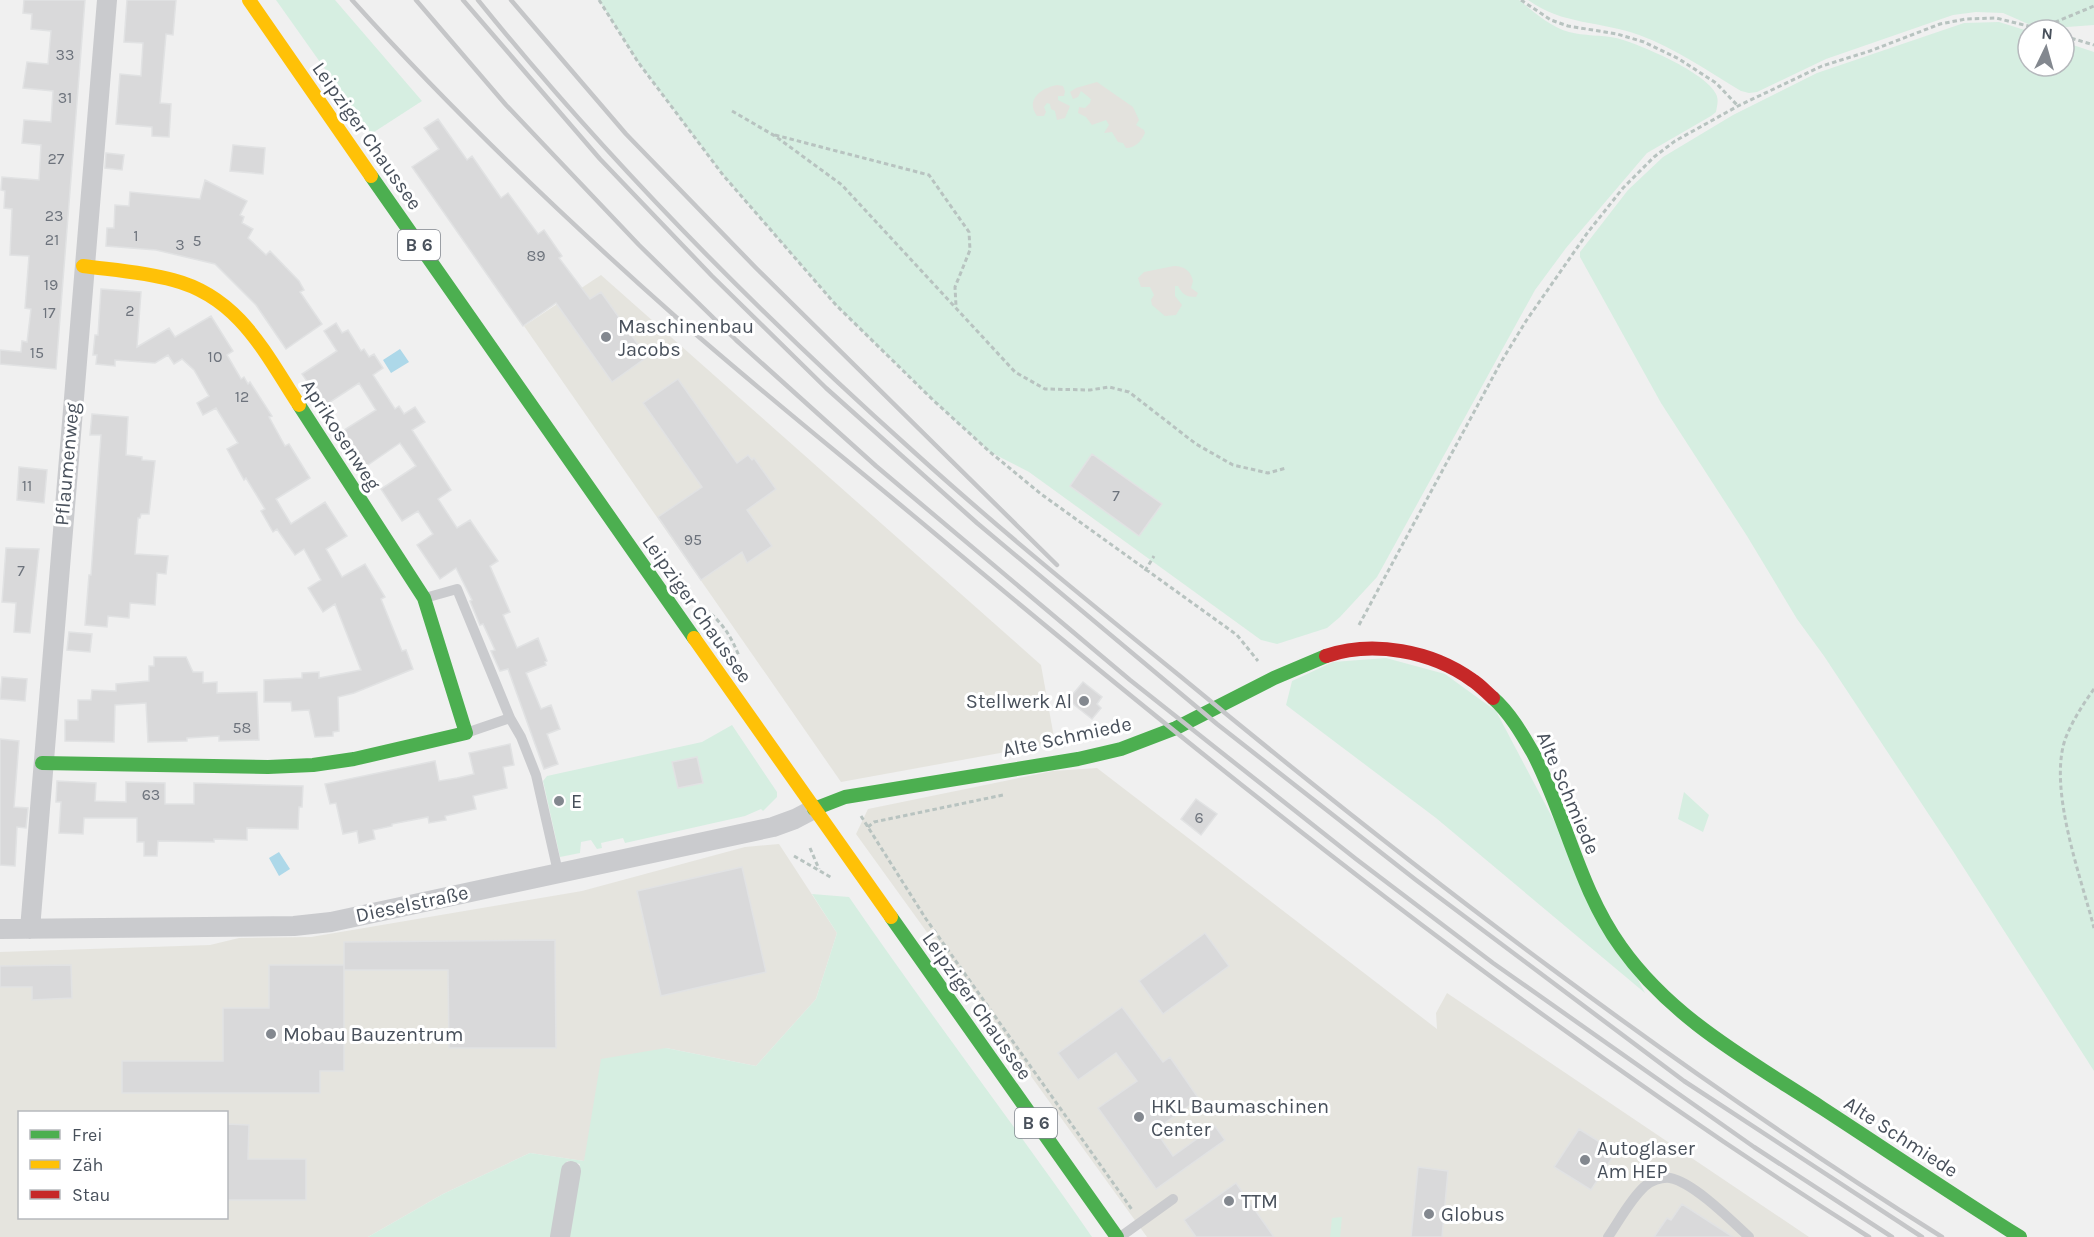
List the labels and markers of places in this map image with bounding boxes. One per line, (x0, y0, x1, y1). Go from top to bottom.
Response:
place label: Maschinenbau Jacobs (618, 315, 754, 361)
marker: Maschinenbau Jacobs (599, 330, 613, 344)
place label: Stellwerk Al (966, 690, 1072, 713)
marker: Stellwerk Al (1077, 694, 1091, 708)
place label: E (571, 790, 582, 813)
marker: E (552, 794, 566, 808)
place label: Mobau Bauzentrum (283, 1023, 464, 1046)
marker: Mobau Bauzentrum (264, 1027, 278, 1041)
place label: HKL Baumaschinen Center (1151, 1095, 1329, 1141)
marker: HKL Baumaschinen Center (1132, 1110, 1146, 1124)
place label: Autoglaser Am HEP (1597, 1137, 1696, 1183)
marker: Autoglaser Am HEP (1578, 1153, 1592, 1167)
place label: TTM (1241, 1190, 1278, 1213)
marker: TTM (1222, 1194, 1236, 1208)
place label: Globus (1441, 1203, 1505, 1226)
marker: Globus (1422, 1207, 1436, 1221)

